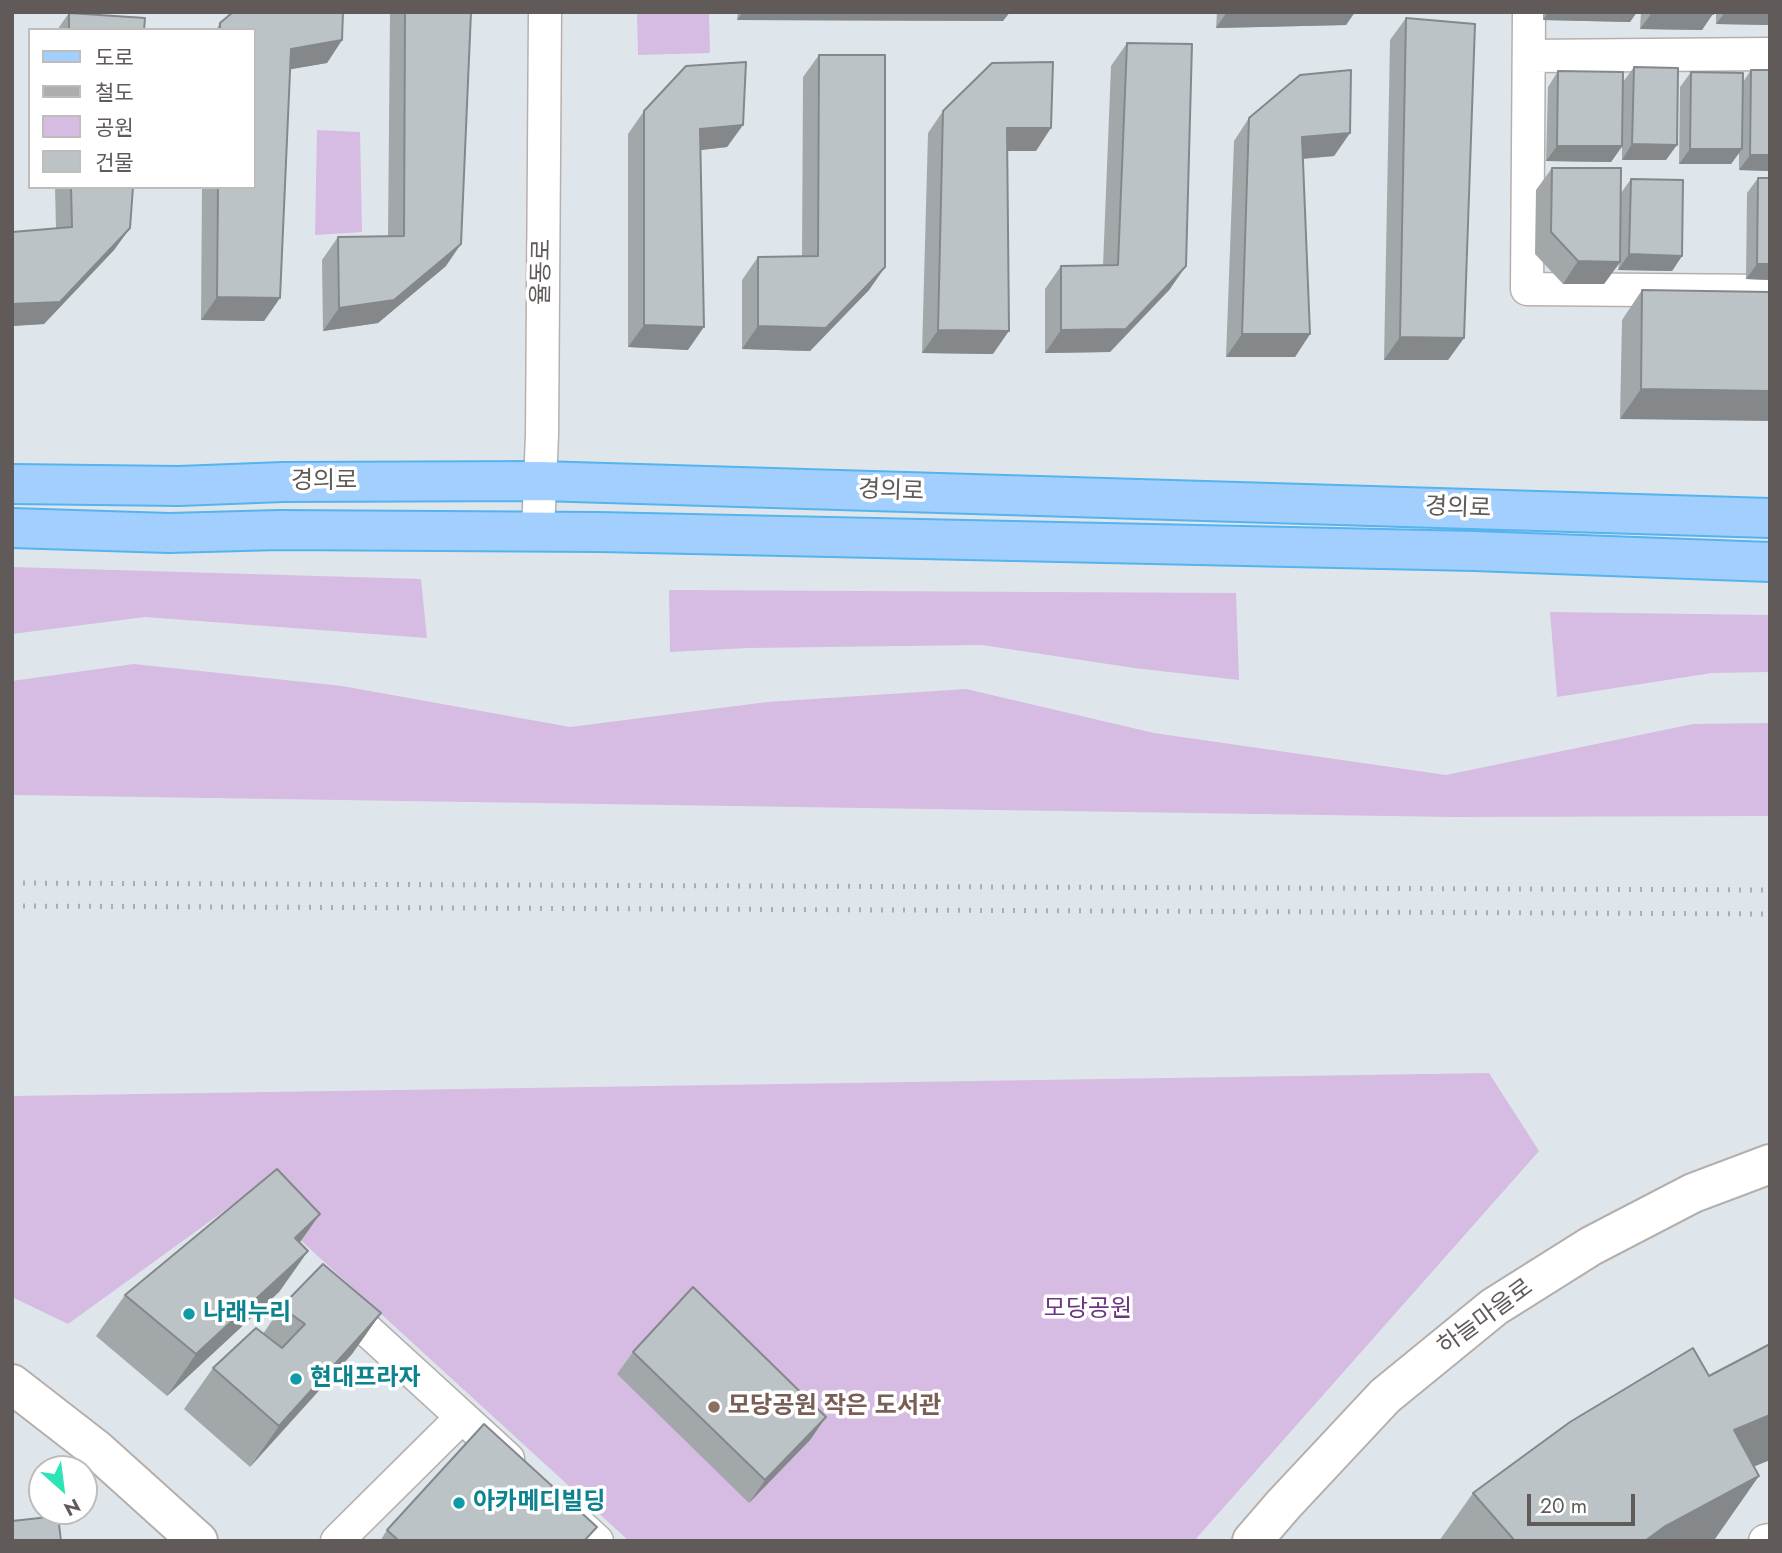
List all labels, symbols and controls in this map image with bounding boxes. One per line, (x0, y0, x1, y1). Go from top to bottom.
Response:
legend (28, 28, 256, 189)
text: 도로 (95, 43, 134, 73)
text: 철도 (95, 78, 134, 108)
text: 공원 (95, 113, 134, 143)
text: 건물 (95, 148, 134, 178)
street label: 율동로 (528, 239, 558, 305)
street label: 경의로 (291, 468, 357, 496)
street label: 경의로 (857, 476, 925, 508)
street label: 경의로 (1424, 493, 1492, 525)
street label: 하늘마을로 (1433, 1274, 1539, 1362)
park label: 모당공원 (1044, 1296, 1132, 1324)
place label: 나래누리 (203, 1300, 291, 1328)
marker: 나래누리 (181, 1306, 197, 1322)
place label: 현대프라자 (310, 1365, 420, 1393)
marker: 현대프라자 (288, 1371, 304, 1387)
place label: 모당공원 작은 도서관 (728, 1393, 941, 1421)
marker: 모당공원 작은 도서관 (706, 1399, 722, 1415)
north arrow (28, 1455, 98, 1525)
scale bar (1530, 1480, 1638, 1524)
place label: 아카메디빌딩 (473, 1489, 605, 1517)
text: 20 m (1540, 1491, 1587, 1521)
text: N (59, 1492, 85, 1523)
marker: 아카메디빌딩 (451, 1495, 467, 1511)

